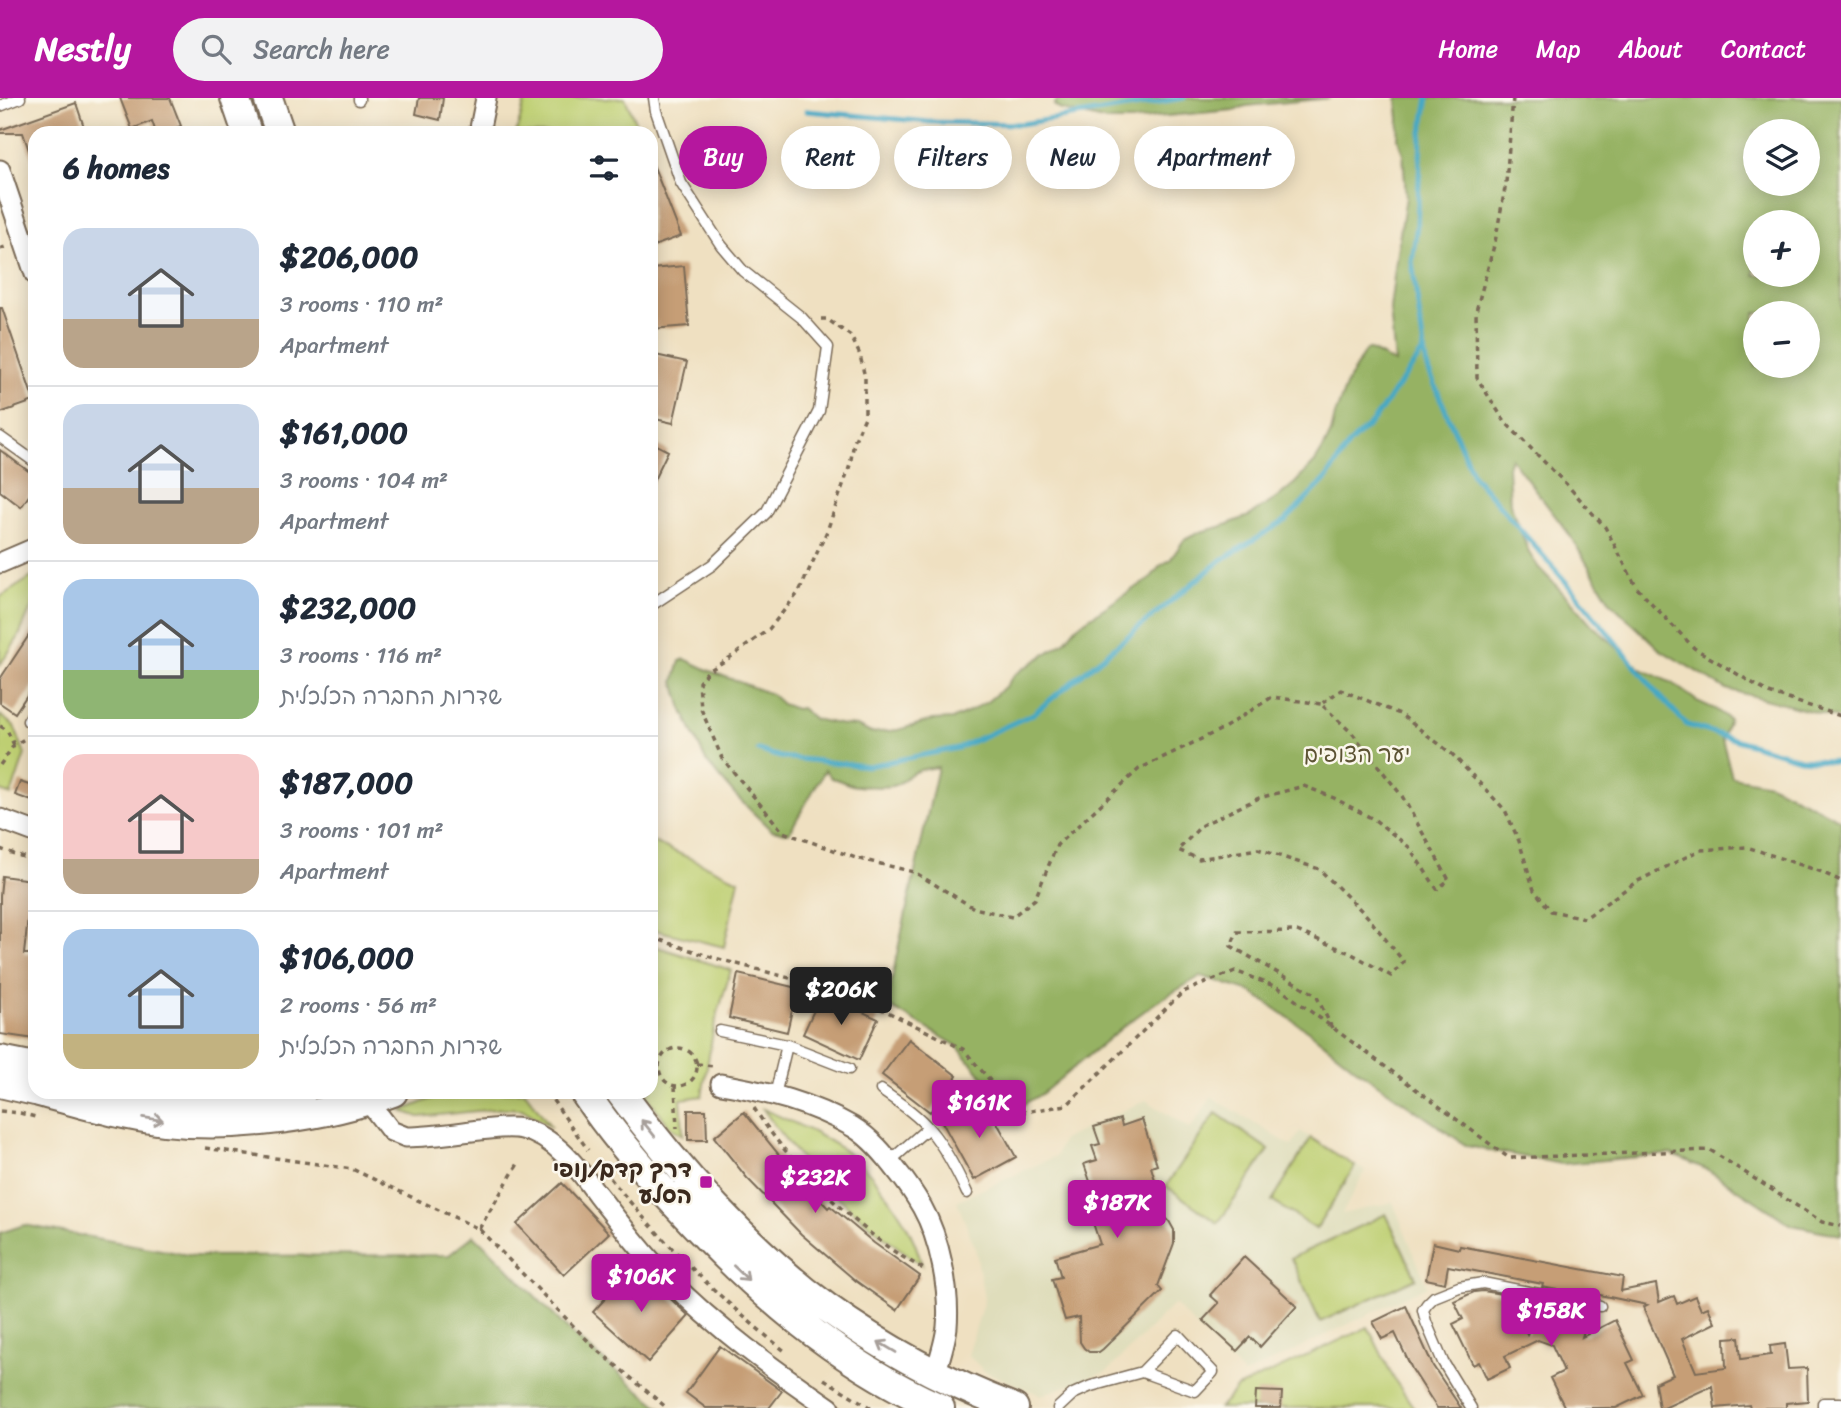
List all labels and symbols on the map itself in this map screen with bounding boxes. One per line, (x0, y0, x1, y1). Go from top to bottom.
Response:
park label: יער הצופים (1304, 734, 1410, 775)
pin: $206K (792, 968, 890, 1027)
pin: $161K (930, 1080, 1028, 1140)
one-way arrow (141, 1113, 164, 1126)
one-way arrow (640, 1120, 655, 1138)
place label: דרך קדם/נופי הסלע (553, 1149, 692, 1216)
pin: $232K (766, 1156, 864, 1215)
marker: דרך קדם/נופי הסלע (698, 1174, 714, 1190)
pin: $187K (1068, 1180, 1166, 1240)
pin: $106K (592, 1254, 690, 1314)
one-way arrow (733, 1264, 750, 1281)
pin: $158K (1502, 1288, 1600, 1348)
one-way arrow (877, 1339, 897, 1353)

